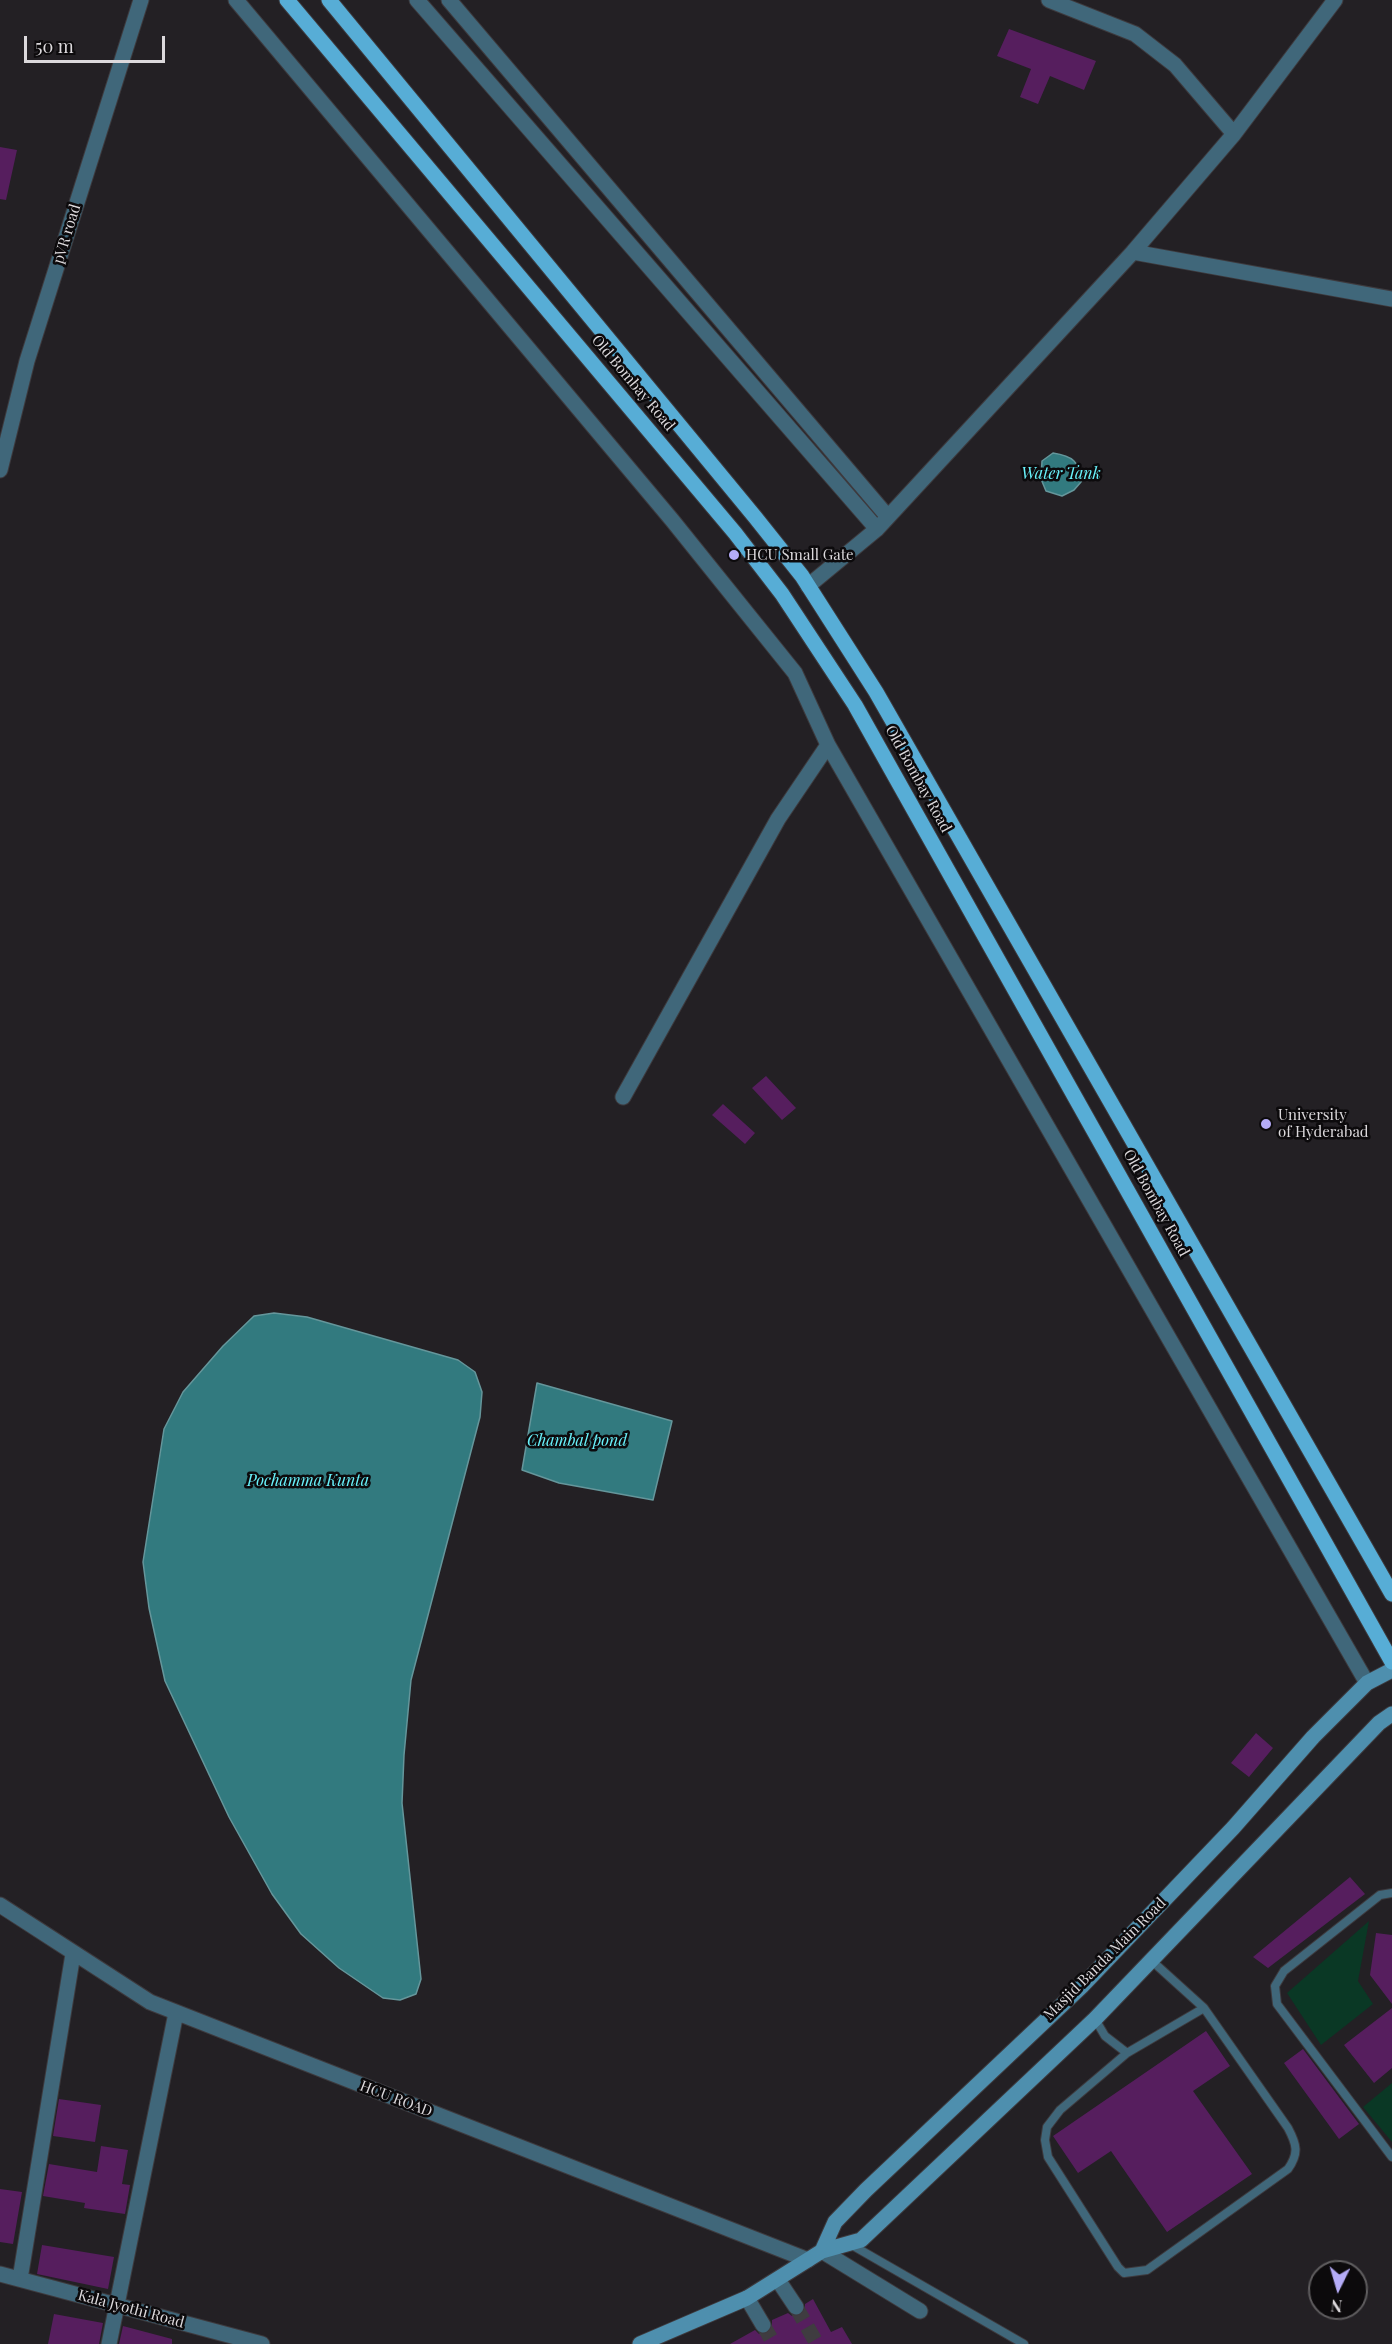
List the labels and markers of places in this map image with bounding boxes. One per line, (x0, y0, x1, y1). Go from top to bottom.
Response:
place label: HCU Small Gate (746, 546, 854, 564)
marker: HCU Small Gate (727, 548, 741, 562)
place label: University of Hyderabad (1278, 1106, 1369, 1141)
marker: University of Hyderabad (1259, 1117, 1273, 1131)

